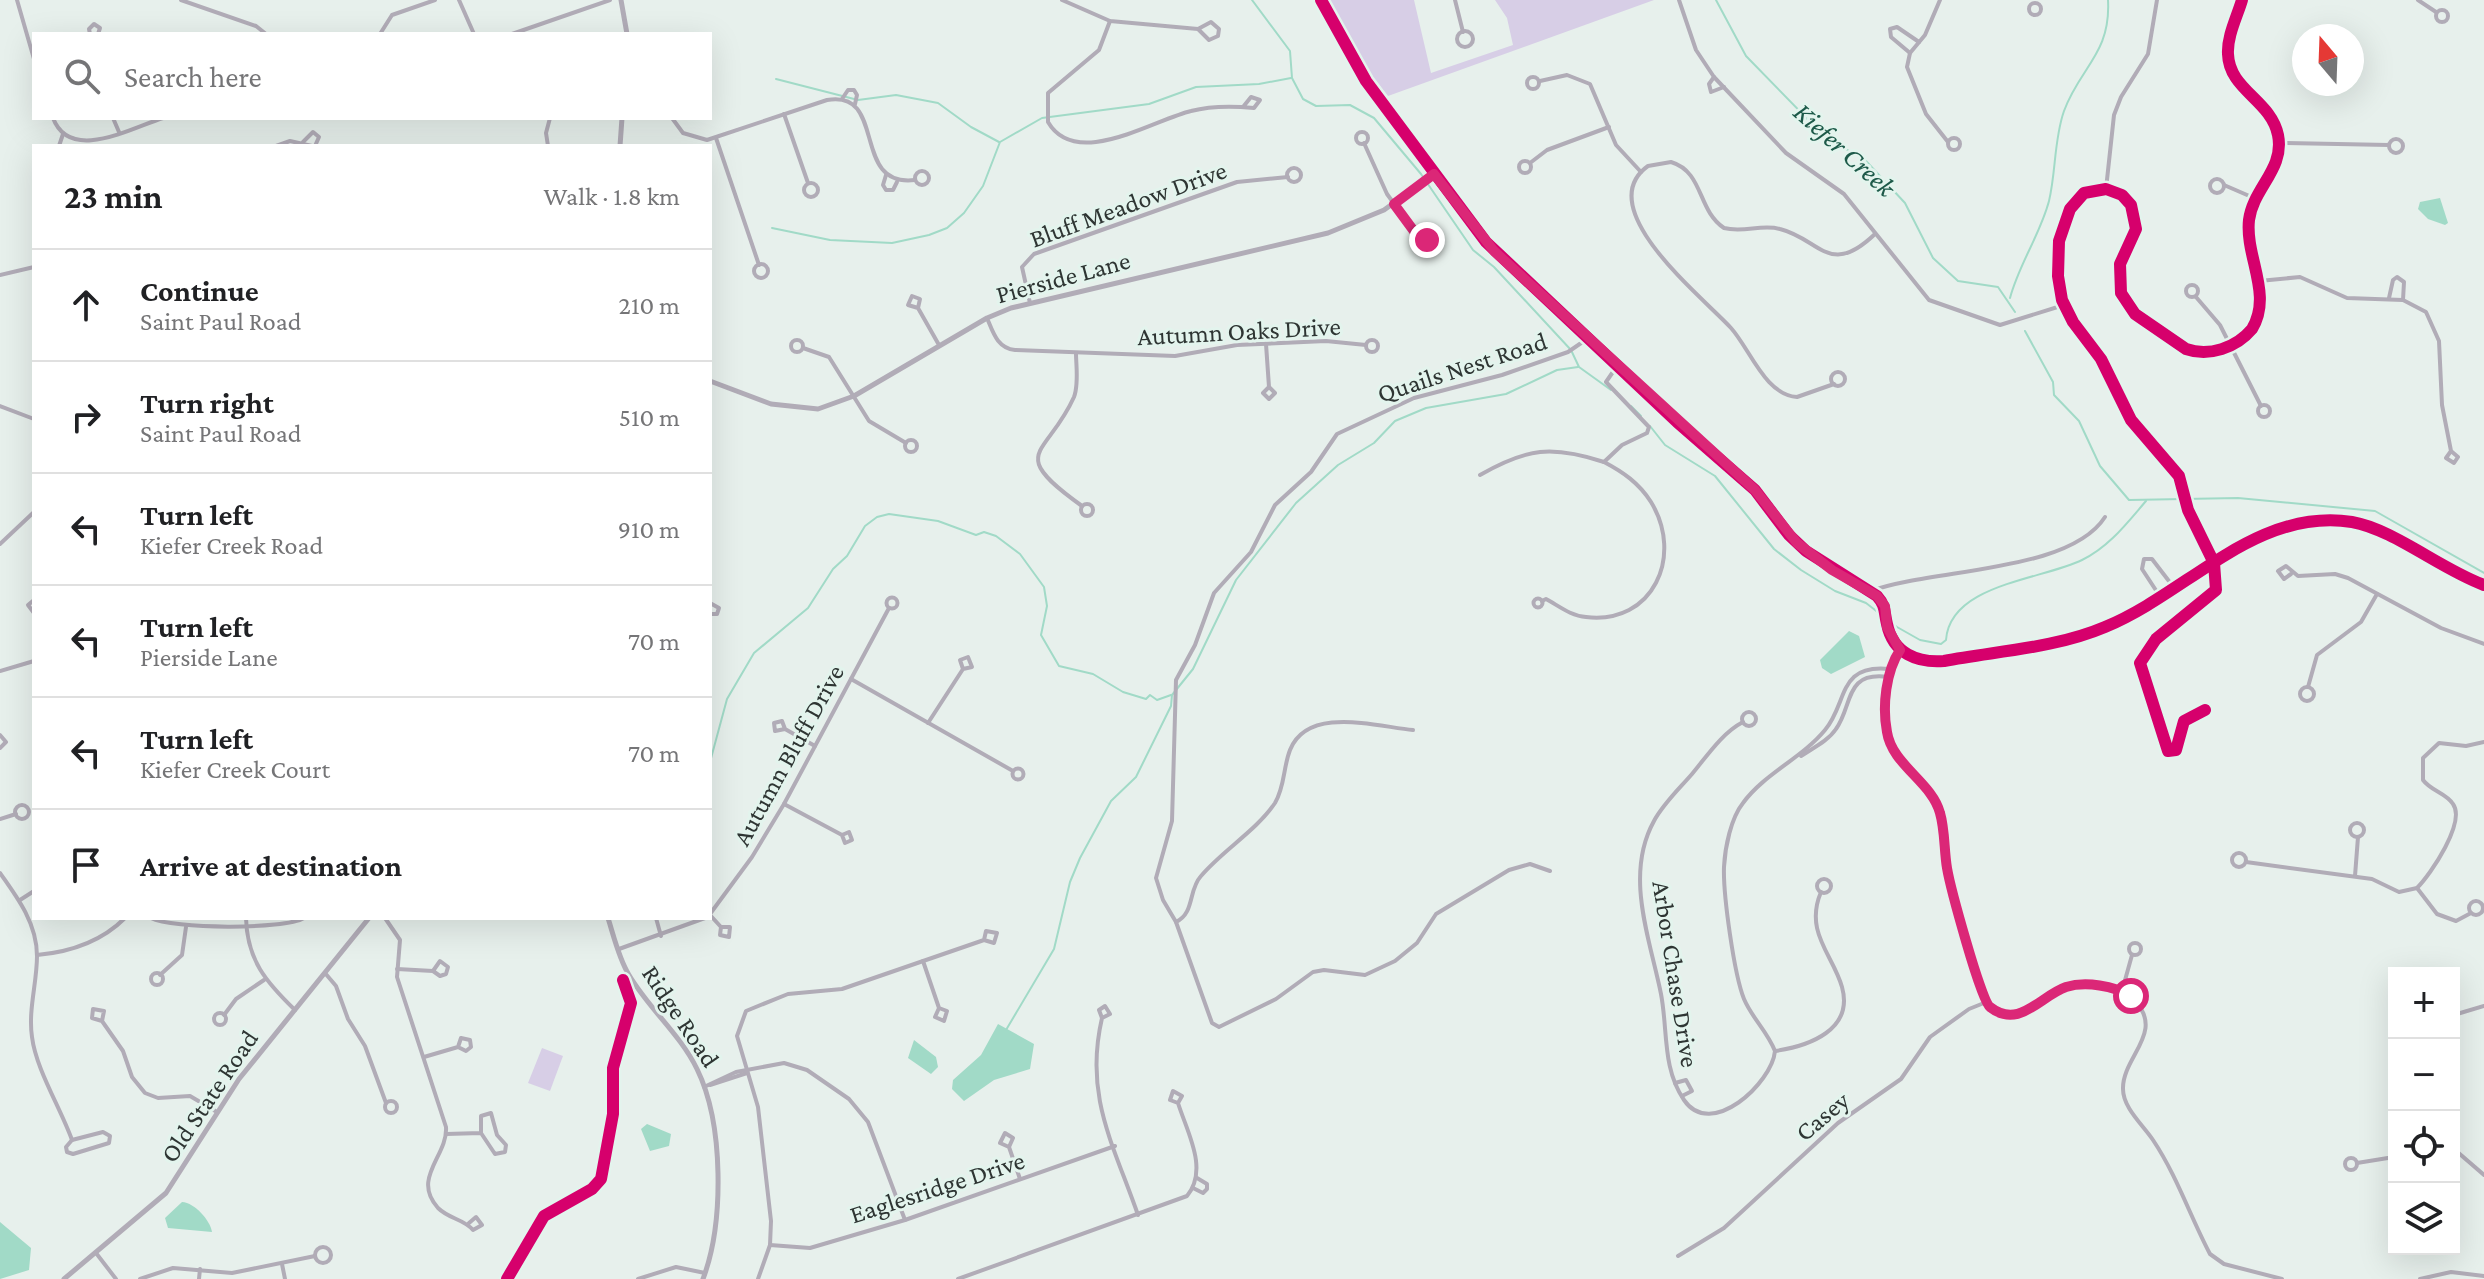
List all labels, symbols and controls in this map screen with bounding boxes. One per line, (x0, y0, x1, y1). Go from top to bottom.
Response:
north arrow (2292, 24, 2364, 96)
search box (32, 32, 712, 120)
icon: search (60, 54, 104, 98)
text: Search here (124, 60, 262, 93)
water label: Kiefer Creek (1788, 96, 1903, 204)
street label: Bluff Meadow Drive (1026, 155, 1230, 254)
text: 23 min (64, 178, 163, 215)
text: Walk · 1.8 km (543, 182, 680, 211)
route end (1409, 222, 1445, 258)
street label: Pierside Lane (993, 246, 1133, 309)
text: Continue (140, 274, 259, 307)
icon: ahead (64, 283, 108, 327)
text: 210 m (619, 291, 680, 320)
text: Saint Paul Road (140, 307, 301, 336)
street label: Autumn Oaks Drive (1137, 312, 1342, 351)
street label: Quails Nest Road (1374, 326, 1551, 409)
text: Turn right (140, 386, 274, 419)
icon: right (64, 395, 108, 439)
text: 510 m (619, 403, 680, 432)
text: Saint Paul Road (140, 419, 301, 448)
text: Turn left (140, 498, 253, 531)
icon: left (64, 507, 108, 551)
text: 910 m (618, 515, 680, 544)
text: Kiefer Creek Road (140, 531, 323, 560)
text: Turn left (140, 610, 253, 643)
icon: left (64, 619, 108, 663)
text: 70 m (628, 627, 680, 656)
text: Pierside Lane (140, 643, 278, 672)
street label: Autumn Bluff Drive (727, 660, 850, 851)
text: Turn left (140, 722, 253, 755)
icon: left (64, 731, 108, 775)
text: 70 m (628, 739, 680, 768)
text: Kiefer Creek Court (140, 755, 330, 784)
icon: arrive (64, 843, 108, 887)
text: Arrive at destination (140, 849, 402, 882)
street label: Arbor Chase Drive (1646, 879, 1705, 1070)
street label: Ridge Road (636, 960, 725, 1073)
map controls (2388, 967, 2460, 1255)
button: + (2388, 967, 2460, 1039)
route start (2113, 978, 2149, 1014)
street label: Old State Road (155, 1025, 264, 1168)
button: − (2388, 1039, 2460, 1111)
street label: Casey (1790, 1085, 1856, 1147)
button: locate (2388, 1111, 2460, 1183)
street label: Eaglesridge Drive (846, 1146, 1028, 1229)
button: layers (2388, 1183, 2460, 1255)

